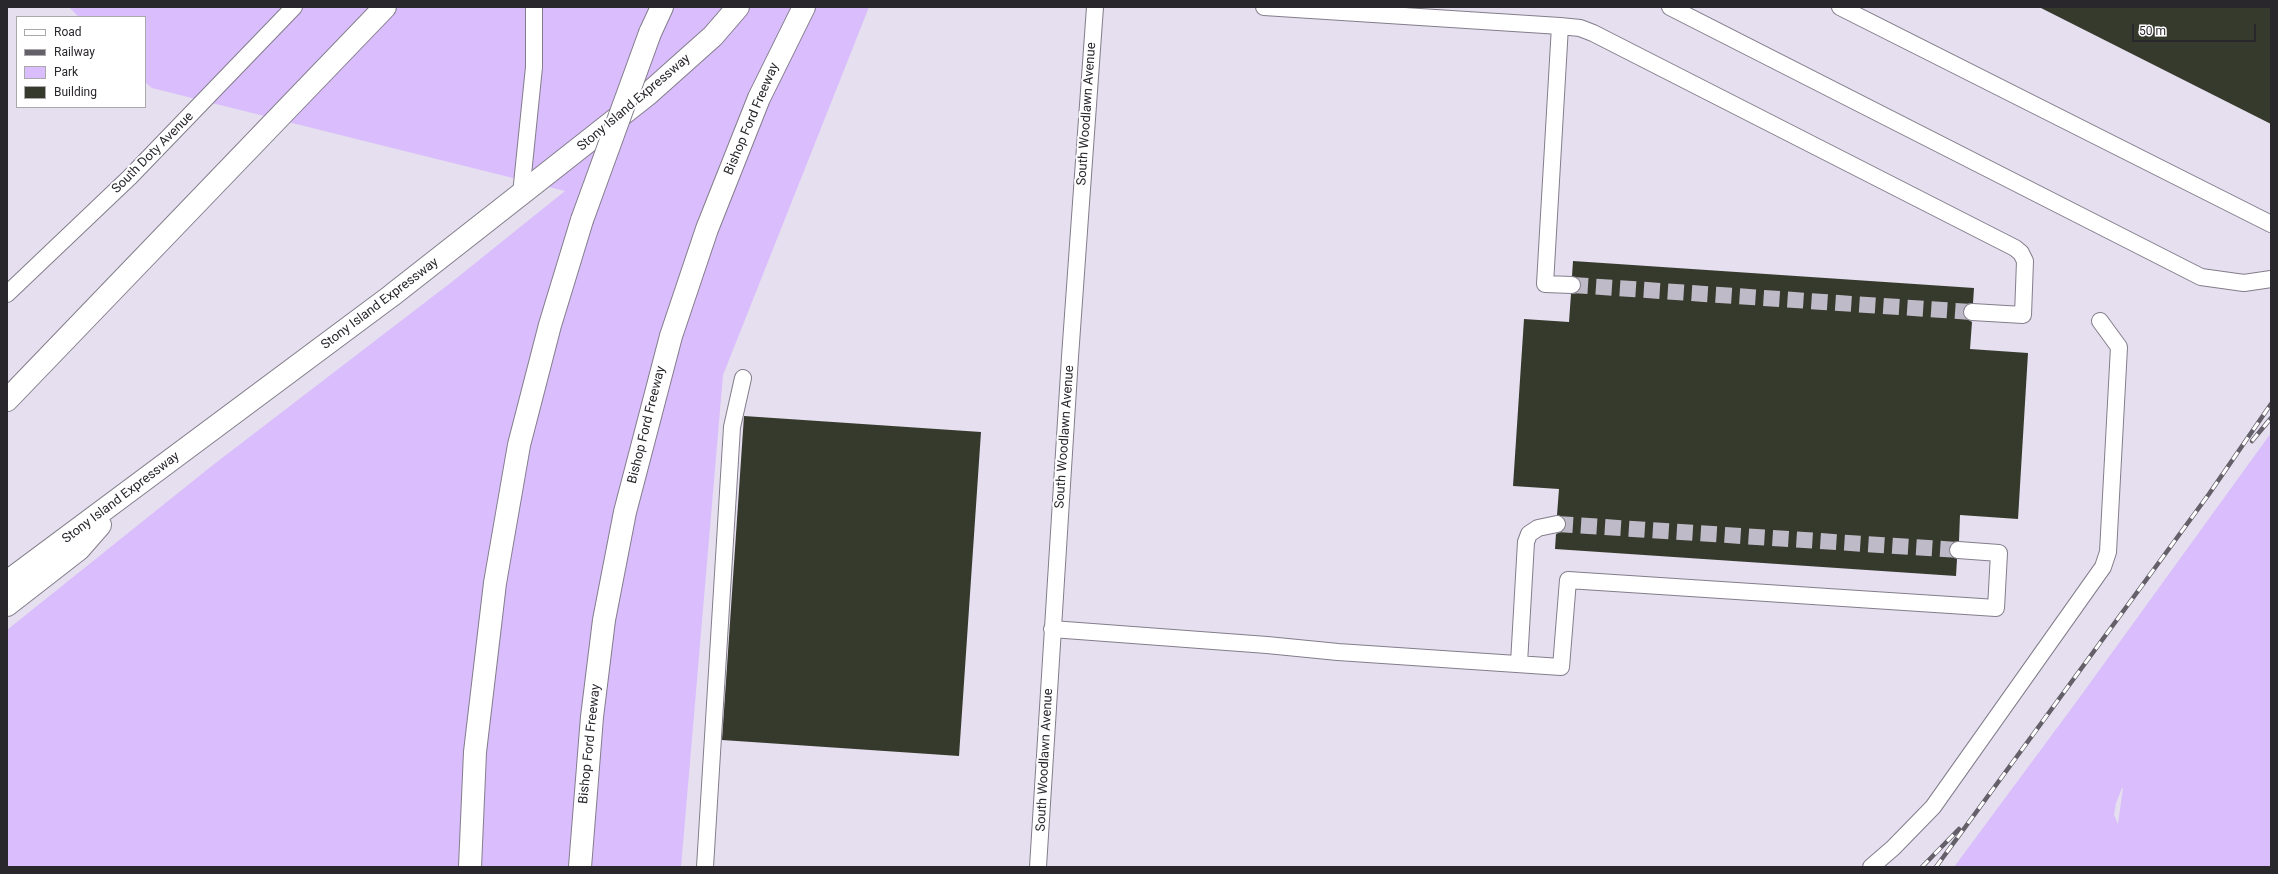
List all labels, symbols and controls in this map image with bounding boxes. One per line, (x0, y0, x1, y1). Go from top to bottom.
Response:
legend (16, 16, 146, 108)
scale bar (2134, 16, 2258, 42)
text: 50 m (2139, 24, 2166, 38)
text: Road (54, 25, 82, 39)
street label: South Woodlawn Avenue (1074, 42, 1100, 186)
text: Railway (54, 45, 95, 59)
street label: Stony Island Expressway (574, 51, 694, 155)
street label: Bishop Ford Freeway (721, 61, 783, 177)
text: Park (54, 65, 78, 79)
text: Building (54, 85, 97, 99)
street label: South Doty Avenue (109, 109, 197, 197)
street label: Stony Island Expressway (318, 255, 442, 353)
street label: Bishop Ford Freeway (625, 365, 669, 485)
street label: South Woodlawn Avenue (1052, 365, 1078, 509)
street label: Stony Island Expressway (59, 449, 183, 547)
street label: Bishop Ford Freeway (576, 683, 604, 805)
street label: South Woodlawn Avenue (1033, 688, 1057, 832)

